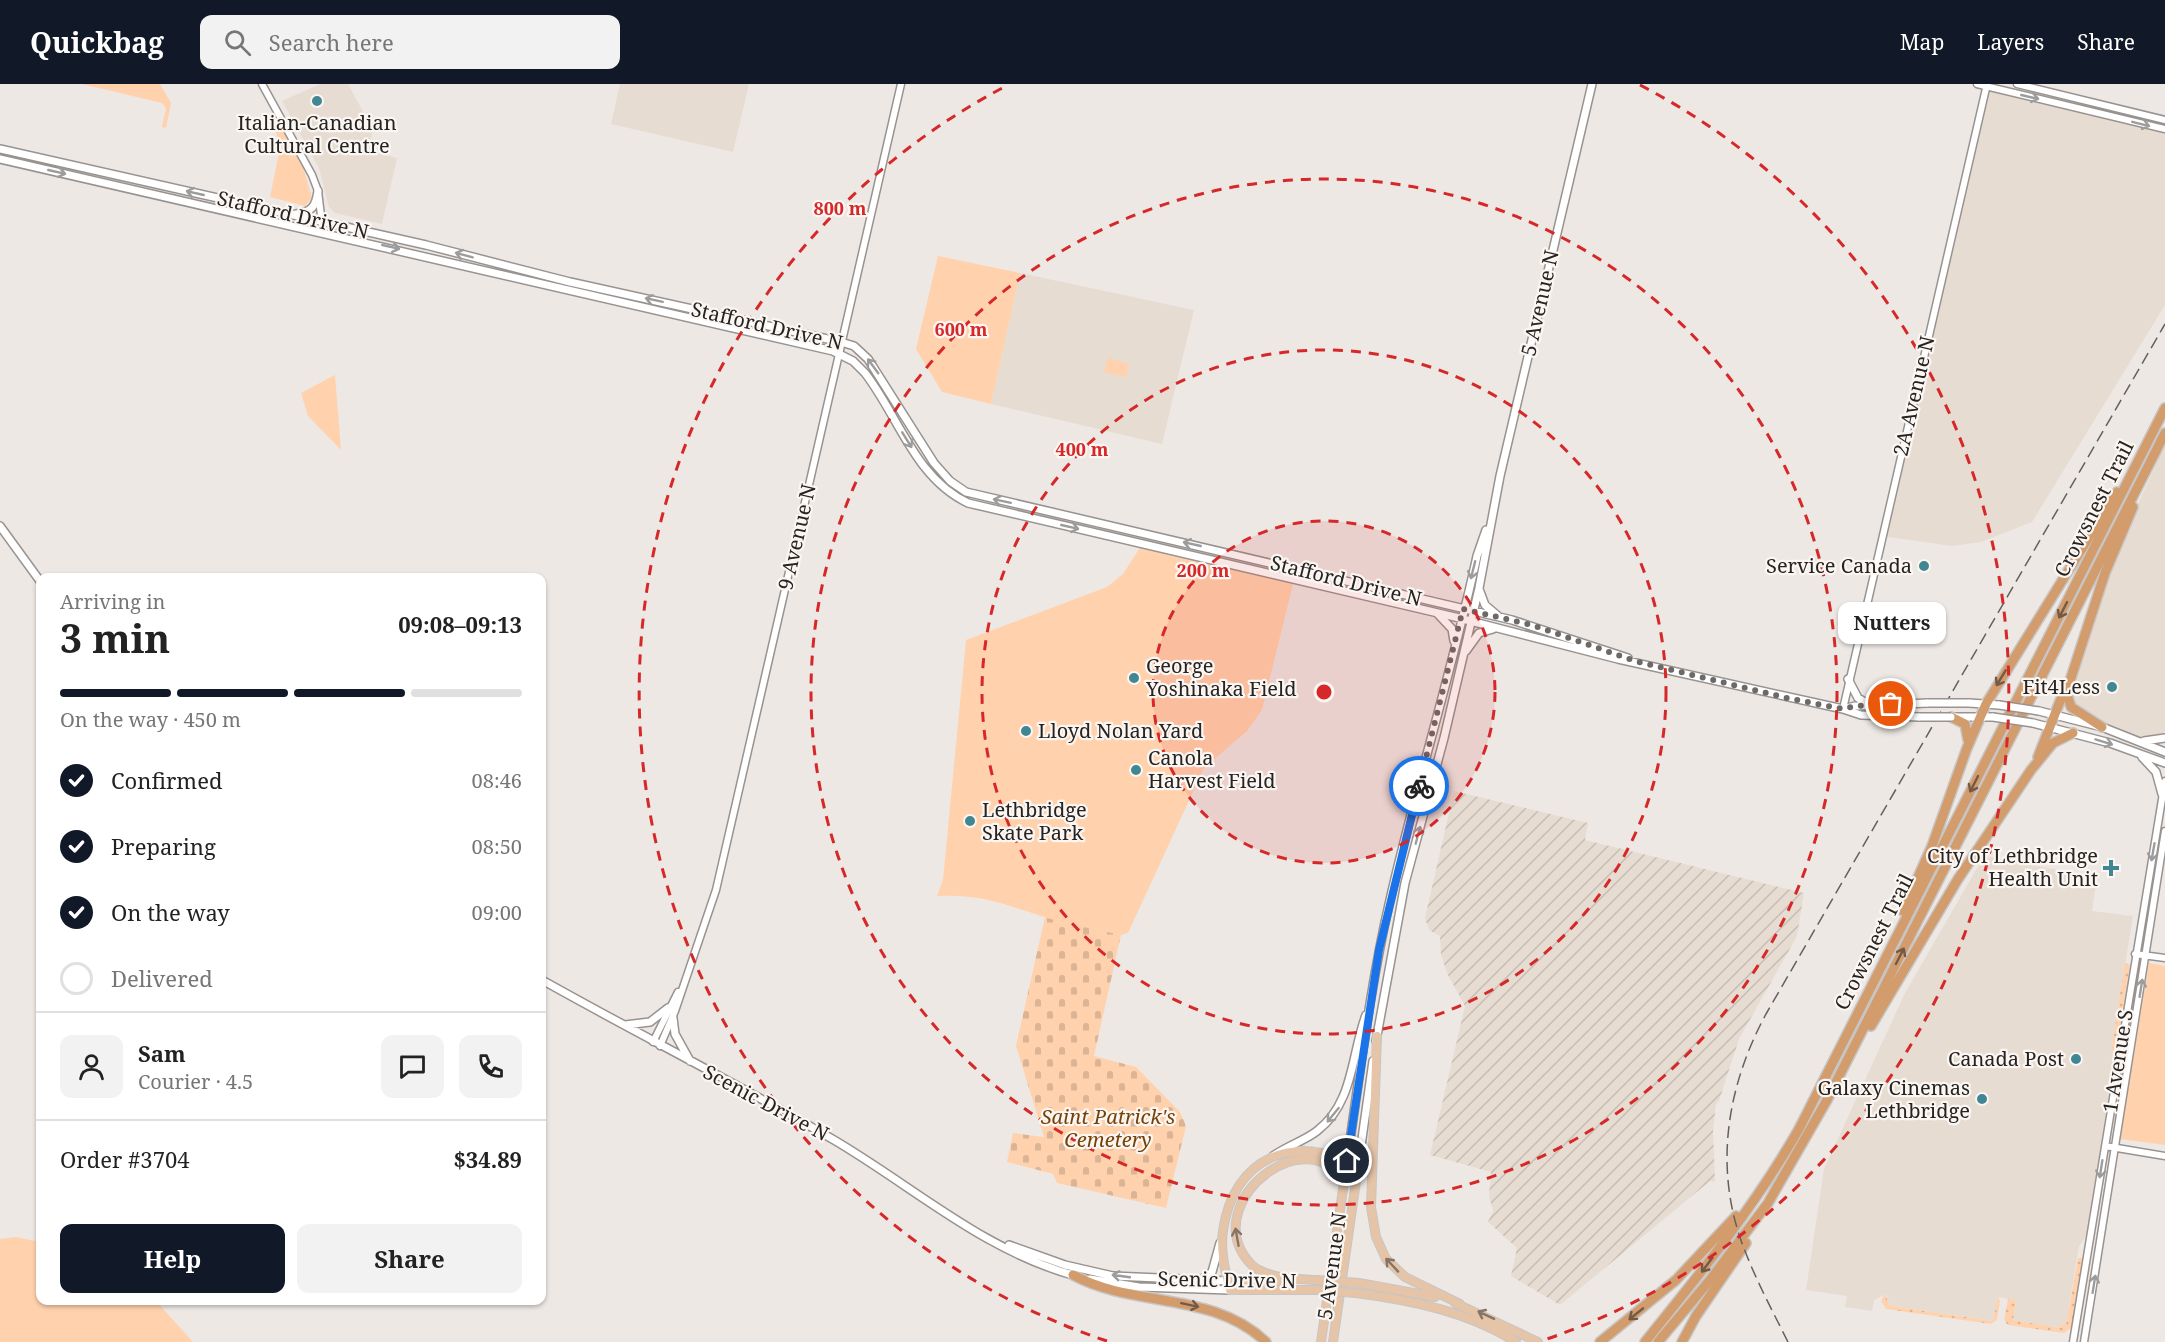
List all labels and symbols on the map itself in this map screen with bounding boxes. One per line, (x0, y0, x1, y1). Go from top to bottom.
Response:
one-way arrow (2020, 92, 2039, 103)
marker: Italian-Canadian Cultural Centre (310, 94, 324, 108)
place label: Italian-Canadian Cultural Centre (237, 109, 397, 159)
one-way arrow (2131, 118, 2150, 130)
one-way arrow (47, 167, 66, 178)
street label: Stafford Drive N (215, 184, 372, 245)
one-way arrow (186, 187, 205, 198)
text: 800 m (814, 196, 867, 220)
one-way arrow (381, 242, 400, 254)
street label: 5 Avenue N (1514, 247, 1565, 359)
one-way arrow (455, 248, 474, 260)
one-way arrow (645, 293, 664, 305)
street label: Stafford Drive N (689, 295, 846, 356)
text: 600 m (935, 317, 988, 341)
street label: 2A Avenue N (1887, 333, 1940, 459)
one-way arrow (866, 359, 879, 375)
one-way arrow (901, 431, 913, 448)
street label: Crowsnest Trail (2048, 436, 2140, 582)
text: 400 m (1056, 437, 1109, 461)
street label: 9 Avenue N (771, 481, 822, 593)
one-way arrow (992, 495, 1012, 506)
one-way arrow (1060, 521, 1079, 533)
one-way arrow (1183, 538, 1202, 550)
street label: Stafford Drive N (1268, 549, 1425, 612)
place label: Service Canada (1766, 552, 1912, 579)
text: 200 m (1177, 558, 1230, 582)
marker: Service Canada (1917, 559, 1931, 573)
one-way arrow (1467, 560, 1479, 579)
one-way arrow (2056, 600, 2068, 618)
callout: Nutters (1837, 602, 1945, 644)
place label: George Yoshinaka Field (1145, 652, 1296, 702)
one-way arrow (1995, 669, 2007, 686)
marker: George Yoshinaka Field (1127, 671, 1141, 685)
place label: Fit4Less (2022, 673, 2100, 700)
pin (1865, 678, 1916, 729)
marker: Fit4Less (2105, 680, 2119, 694)
centre of rings (1314, 682, 1334, 702)
place label: Lloyd Nolan Yard (1038, 717, 1203, 744)
marker: Lloyd Nolan Yard (1019, 724, 1033, 738)
one-way arrow (2094, 737, 2113, 748)
place label: Canola Harvest Field (1148, 744, 1275, 794)
courier (1389, 756, 1449, 816)
marker: Canola Harvest Field (1129, 763, 1143, 777)
one-way arrow (1968, 774, 1980, 792)
place label: Lethbridge Skate Park (982, 796, 1087, 846)
marker: Lethbridge Skate Park (963, 814, 977, 828)
one-way arrow (1413, 826, 1424, 845)
one-way arrow (2147, 841, 2158, 861)
place label: City of Lethbridge Health Unit (1927, 842, 2098, 892)
marker: City of Lethbridge Health Unit (2102, 859, 2120, 877)
street label: Crowsnest Trail (1828, 869, 1920, 1015)
one-way arrow (1895, 947, 1906, 965)
one-way arrow (2135, 978, 2146, 998)
street label: 1 Avenue S (2096, 1007, 2139, 1114)
place label: Canada Post (1948, 1045, 2064, 1072)
marker: Canada Post (2069, 1052, 2083, 1066)
street label: Scenic Drive N (699, 1058, 834, 1147)
place label: Galaxy Cinemas Lethbridge (1817, 1074, 1970, 1124)
marker: Galaxy Cinemas Lethbridge (1975, 1092, 1989, 1106)
park label: Saint Patrick's Cemetery (1041, 1103, 1175, 1153)
one-way arrow (1326, 1107, 1339, 1123)
pin (1321, 1135, 1372, 1186)
one-way arrow (2096, 1158, 2107, 1178)
street label: 5 Avenue N (1311, 1210, 1352, 1321)
one-way arrow (1232, 1228, 1243, 1248)
one-way arrow (1385, 1257, 1399, 1272)
one-way arrow (1701, 1257, 1713, 1273)
street label: Scenic Drive N (1157, 1265, 1297, 1294)
one-way arrow (1111, 1271, 1131, 1282)
one-way arrow (2088, 1275, 2099, 1294)
one-way arrow (1179, 1300, 1199, 1311)
one-way arrow (1629, 1307, 1644, 1321)
one-way arrow (1477, 1309, 1495, 1321)

